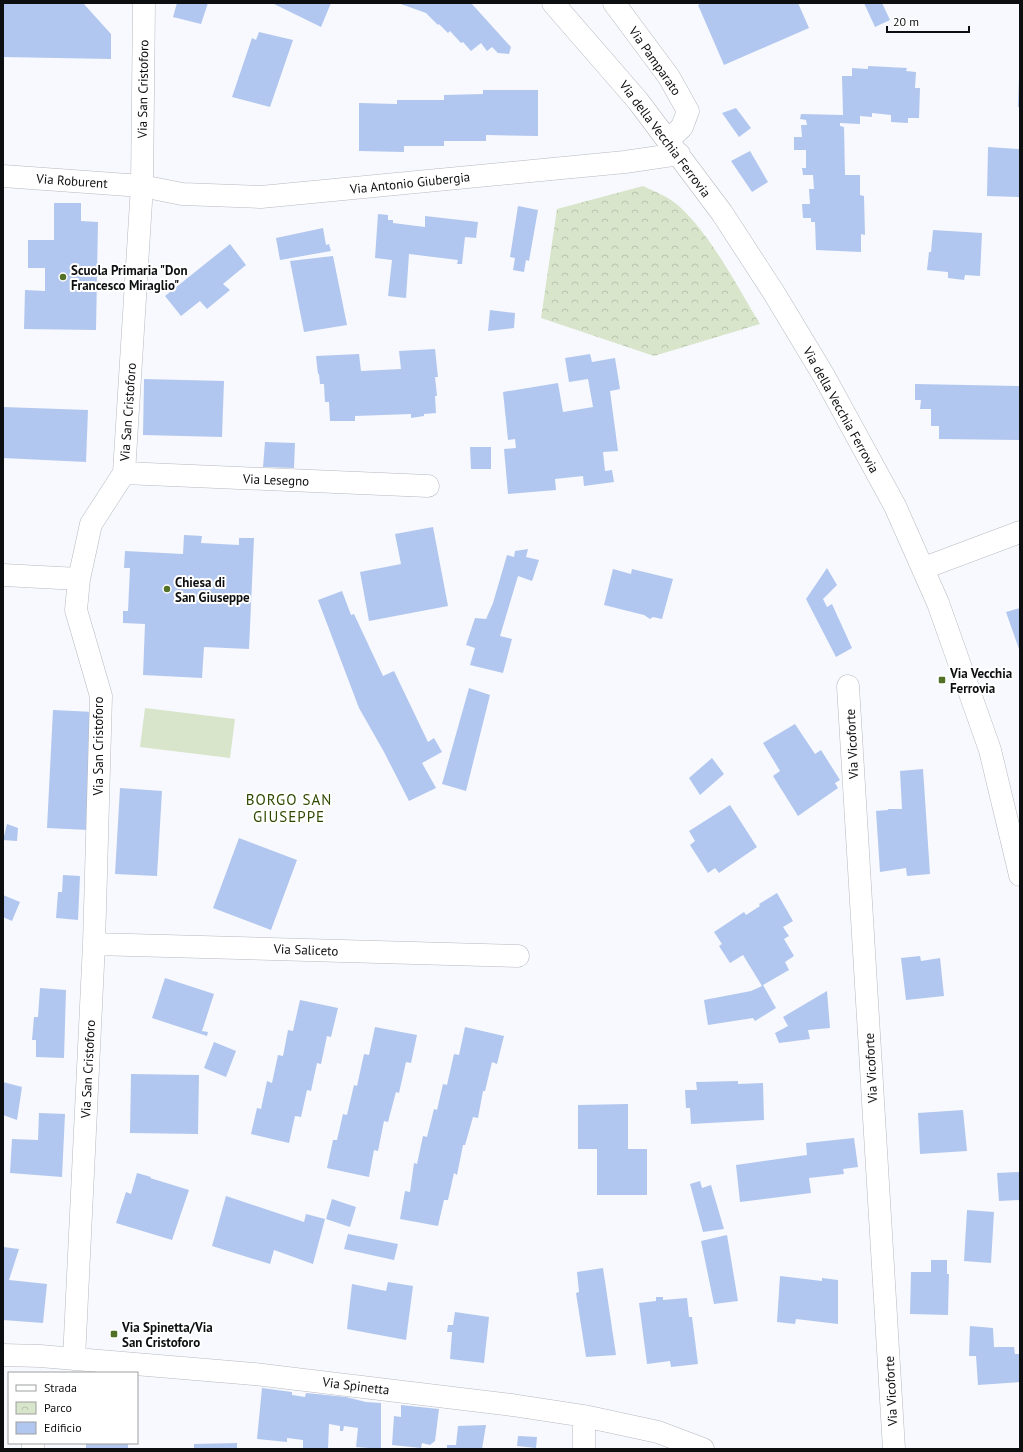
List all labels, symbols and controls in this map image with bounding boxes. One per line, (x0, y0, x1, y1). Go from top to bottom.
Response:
scale bar (887, 8, 969, 34)
text: 20 m (893, 14, 919, 29)
street label: Via Pamparato (624, 22, 685, 99)
street label: Via San Cristoforo (134, 39, 152, 140)
street label: Via della Vecchia Ferrovia (615, 76, 714, 201)
street label: Via Antonio Giubergia (348, 168, 471, 198)
street label: Via Roburent (35, 170, 109, 192)
place label: Scuola Primaria "Don Francesco Miraglio" (71, 262, 188, 294)
marker: Scuola Primaria "Don Francesco Miraglio" (58, 272, 68, 282)
street label: Via della Vecchia Ferrovia (799, 343, 883, 476)
street label: Via San Cristoforo (116, 362, 140, 463)
street label: Via Lesegno (242, 470, 309, 490)
place label: Chiesa di San Giuseppe (175, 574, 250, 606)
marker: Chiesa di San Giuseppe (162, 584, 172, 594)
place label: Via Vecchia Ferrovia (949, 665, 1012, 697)
marker: Via Vecchia Ferrovia (937, 675, 947, 685)
street label: Via San Cristoforo (90, 697, 107, 796)
street label: Via Vicoforte (842, 708, 862, 781)
district label: BORGO SAN GIUSEPPE (246, 790, 332, 826)
street label: Via Saliceto (272, 940, 339, 960)
street label: Via San Cristoforo (77, 1019, 99, 1120)
street label: Via Vicoforte (861, 1032, 881, 1105)
place label: Via Spinetta/Via San Cristoforo (121, 1319, 213, 1351)
marker: Via Spinetta/Via San Cristoforo (109, 1329, 119, 1339)
street label: Via Vicoforte (881, 1355, 901, 1428)
legend (8, 1372, 138, 1444)
street label: Via Spinetta (321, 1373, 390, 1399)
text: Strada (44, 1380, 77, 1395)
text: Parco (44, 1400, 72, 1415)
text: Edificio (44, 1420, 82, 1435)

